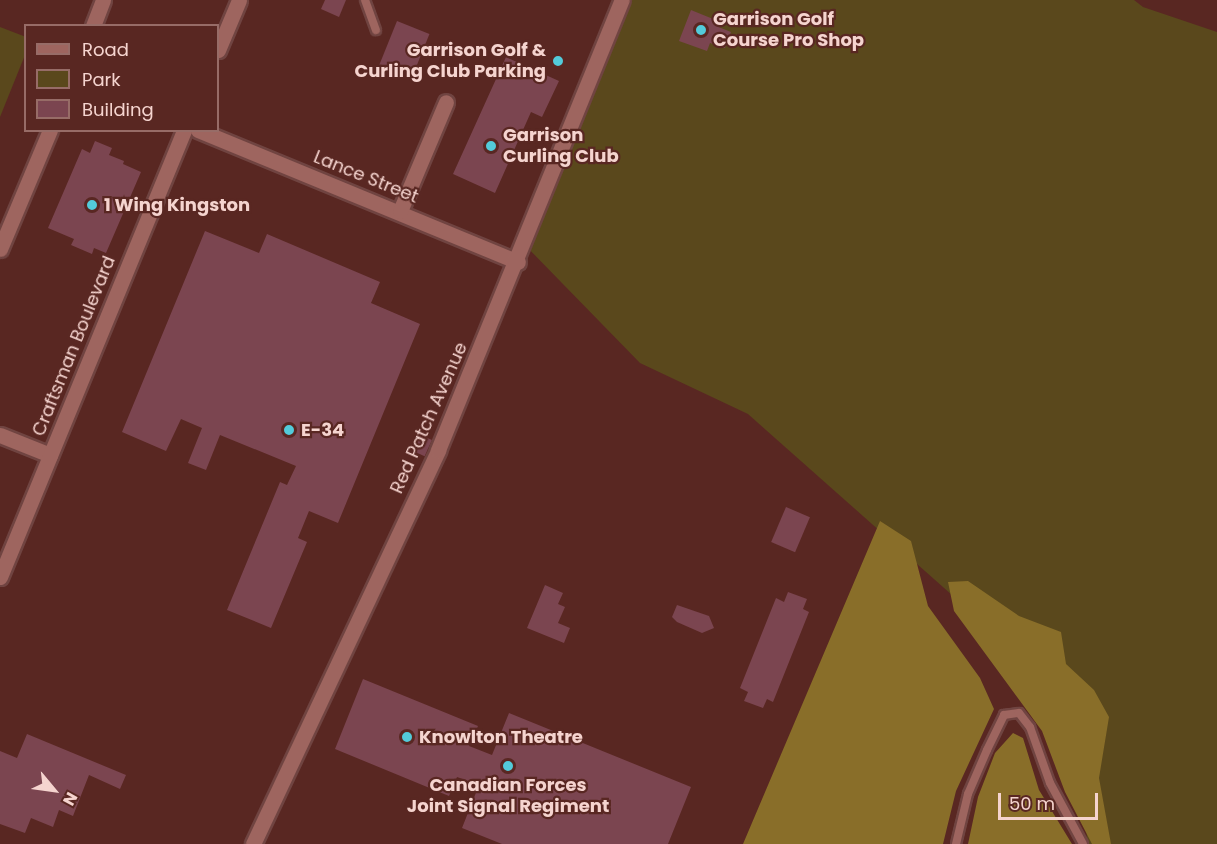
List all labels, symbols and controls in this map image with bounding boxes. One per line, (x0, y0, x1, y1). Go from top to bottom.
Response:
place label: Garrison Golf Course Pro Shop (713, 9, 864, 52)
marker: Garrison Golf Course Pro Shop (694, 23, 708, 37)
legend (24, 24, 219, 132)
text: Road (82, 37, 129, 62)
place label: Garrison Golf & Curling Club Parking (355, 40, 546, 82)
marker: Garrison Golf & Curling Club Parking (551, 54, 565, 68)
text: Park (82, 67, 121, 92)
text: Building (82, 97, 154, 122)
place label: Garrison Curling Club (503, 125, 619, 168)
marker: Garrison Curling Club (484, 139, 498, 153)
street label: Lance Street (310, 146, 422, 208)
place label: 1 Wing Kingston (104, 194, 250, 216)
marker: 1 Wing Kingston (85, 198, 99, 212)
street label: Craftsman Boulevard (28, 253, 120, 439)
street label: Red Patch Avenue (386, 339, 472, 497)
place label: E-34 (301, 419, 344, 441)
marker: E-34 (282, 423, 296, 437)
place label: Knowlton Theatre (419, 726, 583, 748)
marker: Knowlton Theatre (400, 730, 414, 744)
marker: Canadian Forces Joint Signal Regiment (501, 759, 515, 773)
north arrow (24, 760, 84, 820)
place label: Canadian Forces Joint Signal Regiment (407, 775, 609, 818)
scale bar (1001, 781, 1102, 819)
text: N (57, 788, 83, 810)
text: 50 m (1009, 791, 1055, 816)

